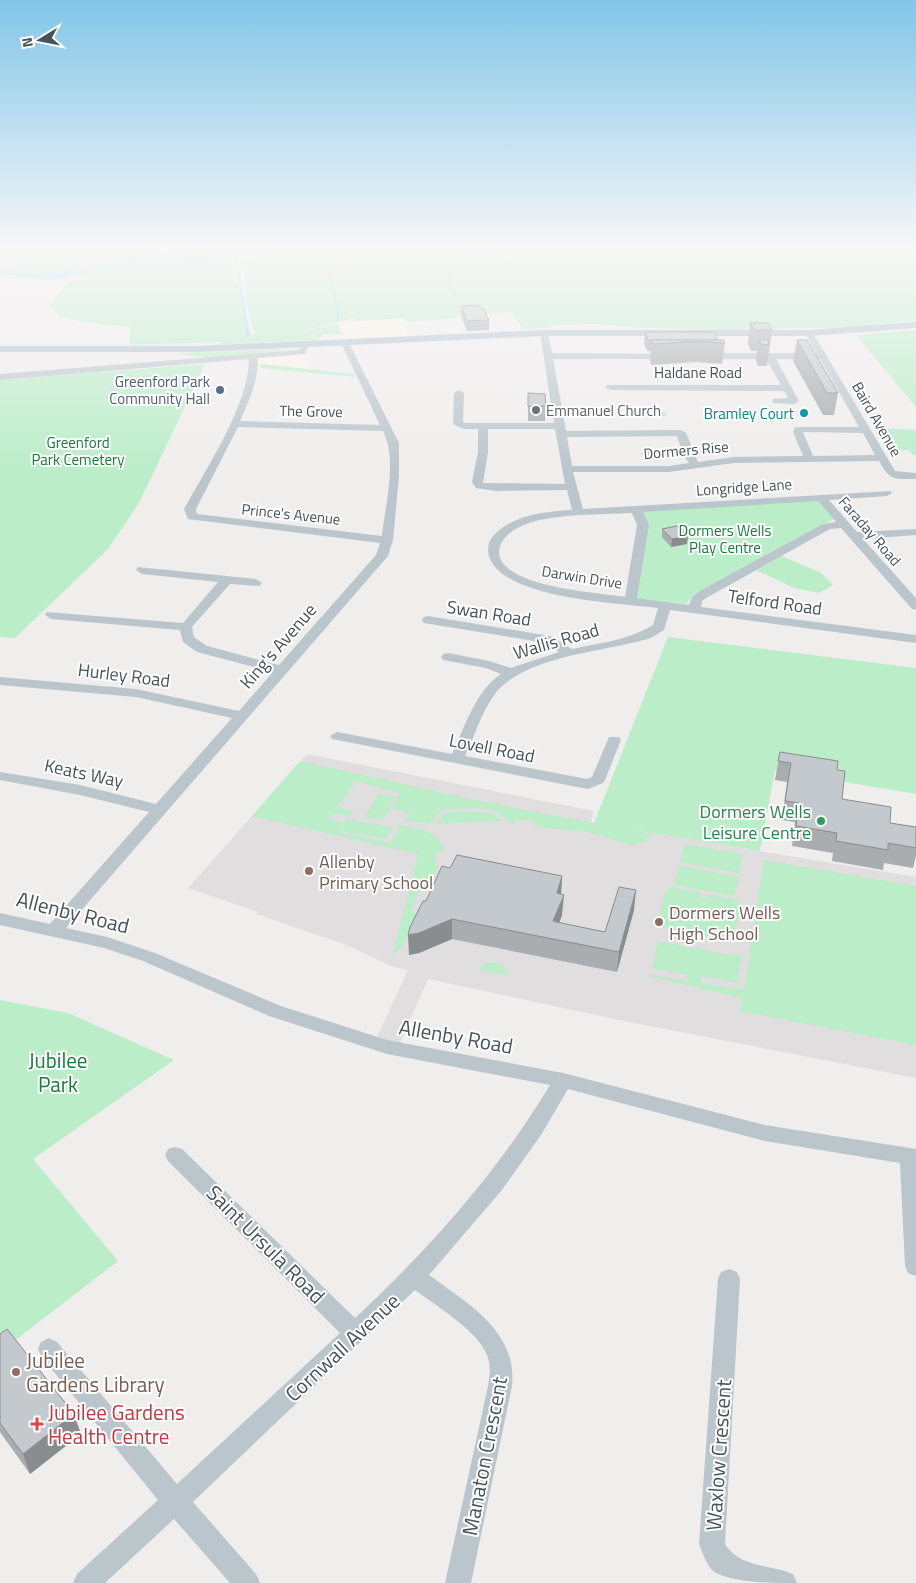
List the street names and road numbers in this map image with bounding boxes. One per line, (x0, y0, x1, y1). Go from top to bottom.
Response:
street label: Haldane Road (654, 361, 742, 384)
street label: Baird Avenue (846, 377, 908, 461)
street label: The Grove (279, 399, 343, 423)
street label: Dormers Rise (642, 435, 730, 465)
street label: Longridge Lane (695, 472, 793, 502)
street label: Faraday Road (833, 491, 907, 571)
street label: Prince's Avenue (240, 497, 342, 531)
street label: Darwin Drive (540, 559, 624, 595)
street label: Telford Road (726, 582, 824, 622)
street label: Swan Road (445, 593, 533, 633)
street label: King's Avenue (233, 597, 323, 695)
street label: Wallis Road (510, 616, 602, 666)
street label: Hurley Road (76, 656, 172, 694)
street label: Lovell Road (447, 726, 537, 770)
street label: Keats Way (42, 751, 126, 795)
street label: Allenby Road (13, 883, 133, 941)
street label: Allenby Road (397, 1010, 515, 1062)
street label: Saint Ursula Road (199, 1177, 333, 1311)
street label: Cornwall Avenue (277, 1285, 407, 1409)
street label: Manaton Crescent (453, 1373, 515, 1538)
street label: Waxlow Crescent (697, 1378, 739, 1532)

